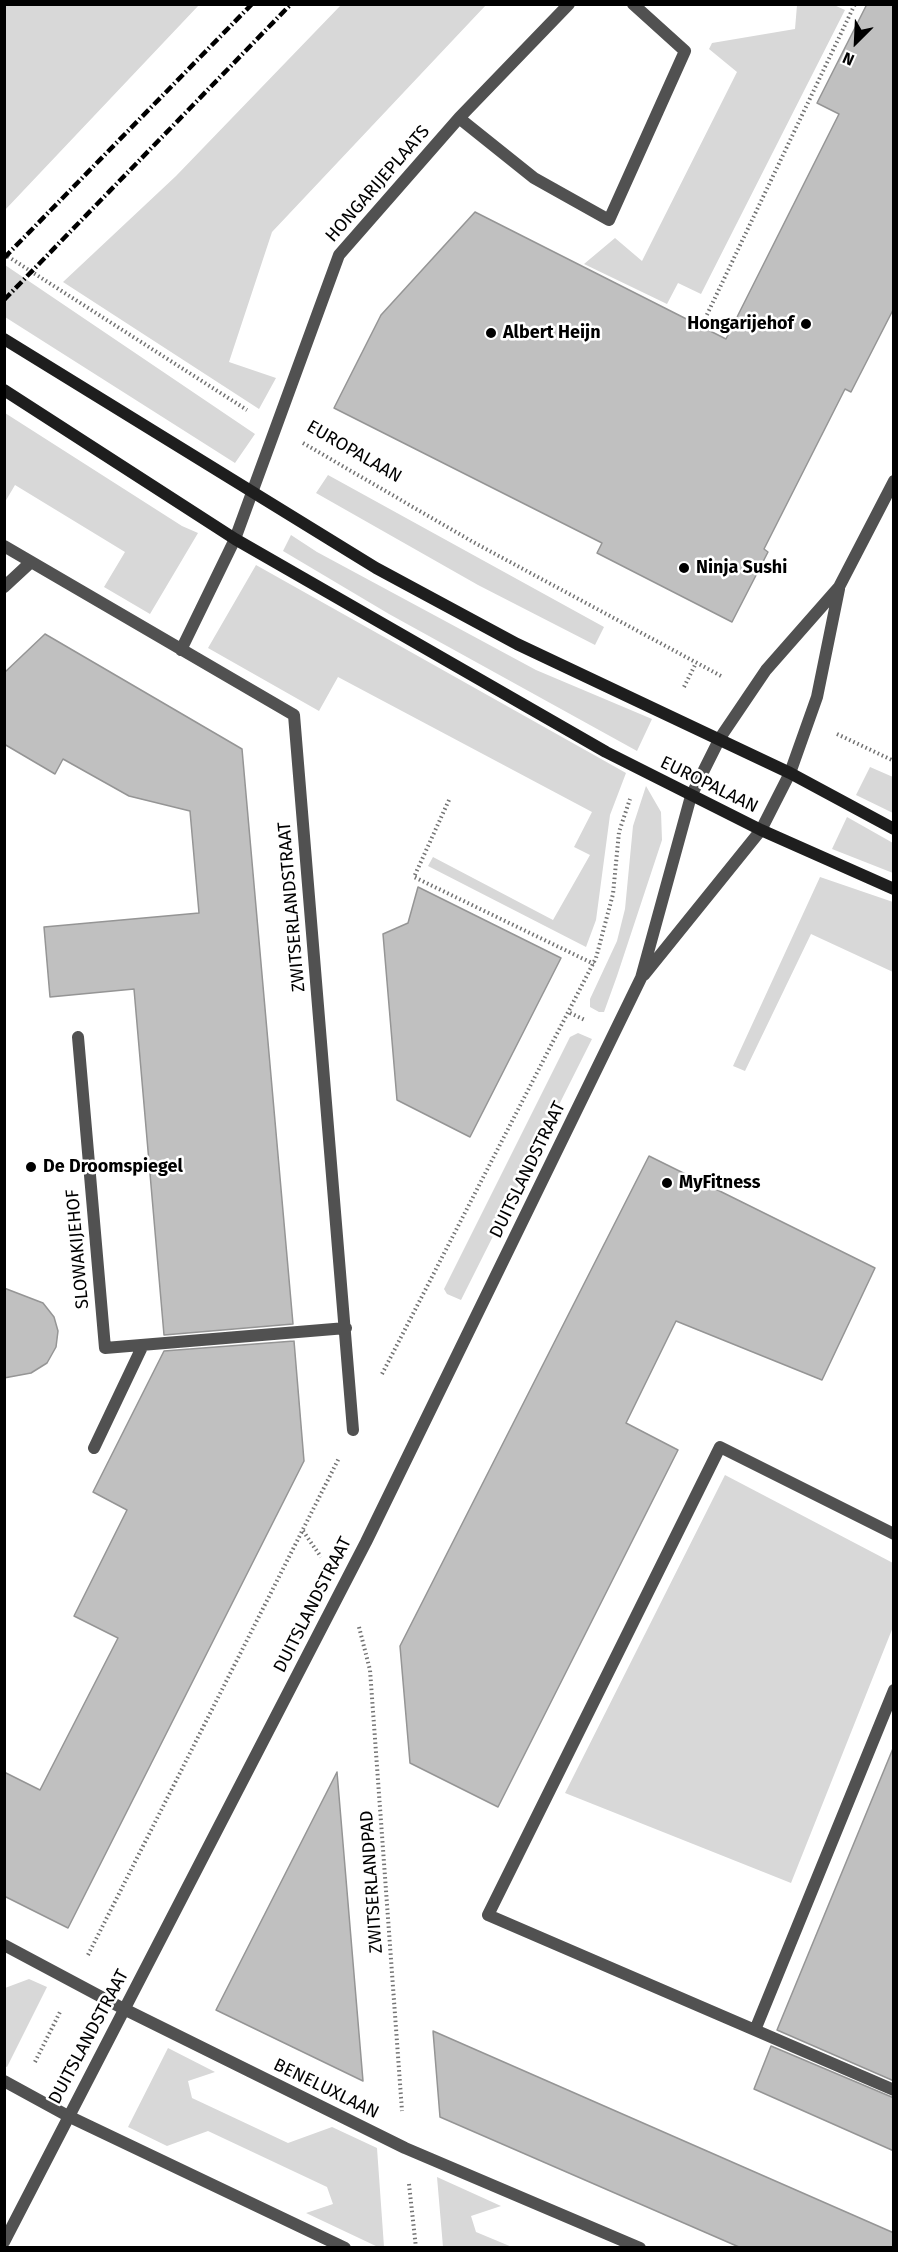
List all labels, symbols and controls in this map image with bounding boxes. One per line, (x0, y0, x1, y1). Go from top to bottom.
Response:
north arrow (826, 12, 886, 72)
text: N (840, 48, 857, 70)
street label: HONGARIJEPLAATS (321, 121, 435, 247)
place label: Hongarijehof (687, 313, 794, 335)
marker: Hongarijehof (799, 317, 813, 331)
place label: Albert Heijn (503, 322, 601, 344)
marker: Albert Heijn (484, 326, 498, 340)
street label: EUROPALAAN (303, 416, 405, 488)
place label: Ninja Sushi (696, 557, 787, 579)
marker: Ninja Sushi (677, 561, 691, 575)
street label: EUROPALAAN (656, 752, 762, 818)
street label: ZWITSERLANDSTRAAT (274, 821, 310, 993)
street label: DUITSLANDSTRAAT (486, 1098, 570, 1242)
place label: De Droomspiegel (43, 1156, 183, 1178)
marker: De Droomspiegel (24, 1160, 38, 1174)
place label: MyFitness (679, 1172, 760, 1194)
marker: MyFitness (660, 1176, 674, 1190)
street label: SLOWAKIJEHOF (62, 1188, 94, 1310)
street label: DUITSLANDSTRAAT (269, 1534, 357, 1676)
street label: ZWITSERLANDPAD (356, 1810, 388, 1954)
street label: DUITSLANDSTRAAT (44, 1966, 134, 2108)
street label: BENELUXLAAN (270, 2054, 382, 2124)

